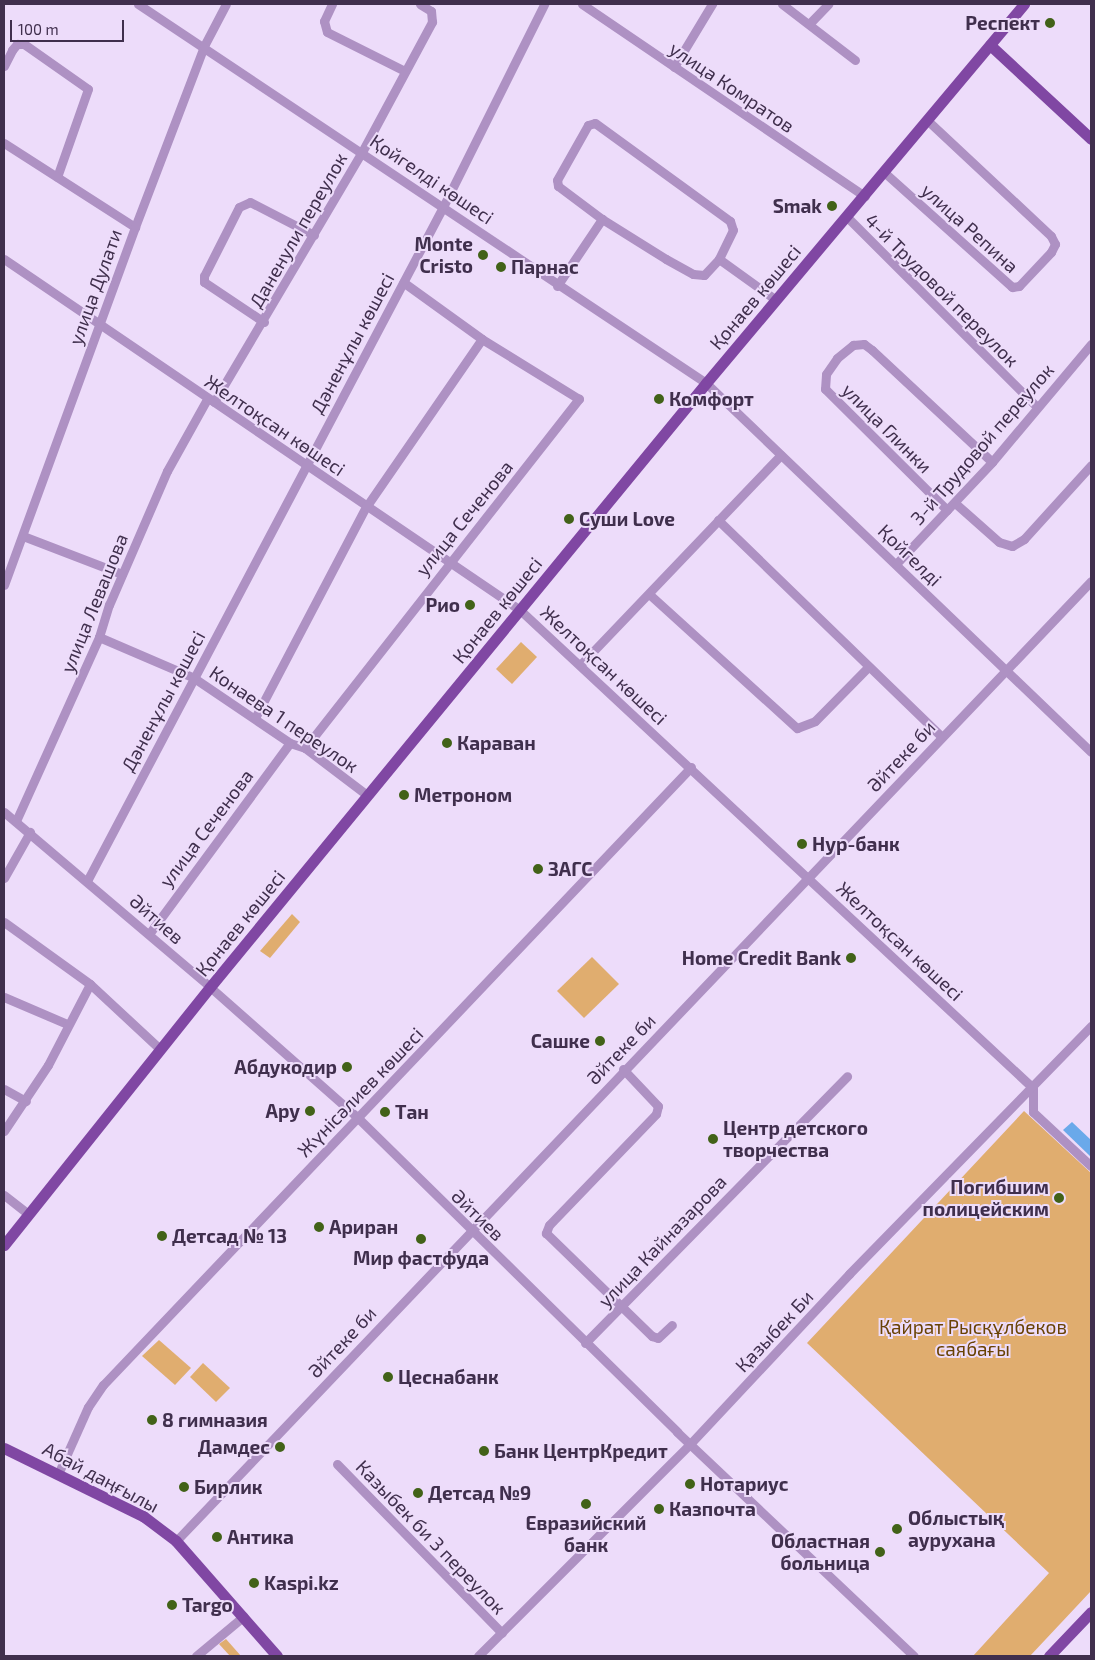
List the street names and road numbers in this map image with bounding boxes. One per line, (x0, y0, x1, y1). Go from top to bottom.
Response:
street label: улица Комратов (665, 37, 799, 137)
street label: Қойгелді көшесі (366, 129, 498, 229)
street label: Даненули переулок (244, 148, 352, 312)
street label: улица Репина (917, 179, 1023, 277)
street label: 4-й Трудовой переулок (861, 209, 1023, 371)
street label: улица Дулати (64, 226, 126, 348)
street label: Қонаев көшесі (705, 240, 805, 354)
street label: Дәненұлы көшесі (305, 269, 399, 417)
street label: 3-й Трудовой переулок (906, 359, 1058, 529)
street label: Желтоқсан көшесі (201, 370, 349, 480)
street label: улица Глинки (837, 378, 937, 478)
street label: улица Сеченова (411, 456, 517, 580)
street label: Қойгелді (874, 519, 946, 591)
street label: улица Левашова (56, 530, 132, 676)
street label: Қонаев көшесі (447, 552, 547, 668)
street label: Желтоқсан көшесі (536, 601, 672, 729)
street label: Дәненұлы көшесі (116, 627, 210, 775)
street label: Конаева 1 переулок (205, 661, 363, 777)
street label: Әйтеке би (862, 716, 940, 796)
street label: улица Сеченова (154, 765, 258, 891)
street label: Қонаев көшесі (190, 865, 290, 981)
street label: Желтоқсан көшесі (832, 877, 968, 1005)
street label: Әйтиев (125, 889, 189, 949)
street label: Әйтеке би (582, 1009, 660, 1089)
street label: Жүнісәлиев көшесі (292, 1023, 428, 1161)
street label: улица Кайназарова (593, 1170, 731, 1312)
street label: Әйтиев (447, 1185, 509, 1245)
street label: Қазыбек Би (730, 1285, 818, 1377)
street label: Әйтеке би (303, 1302, 381, 1382)
street label: Абай даңғылы (39, 1437, 163, 1517)
street label: Казыбек би 3 переулок (351, 1455, 511, 1619)

